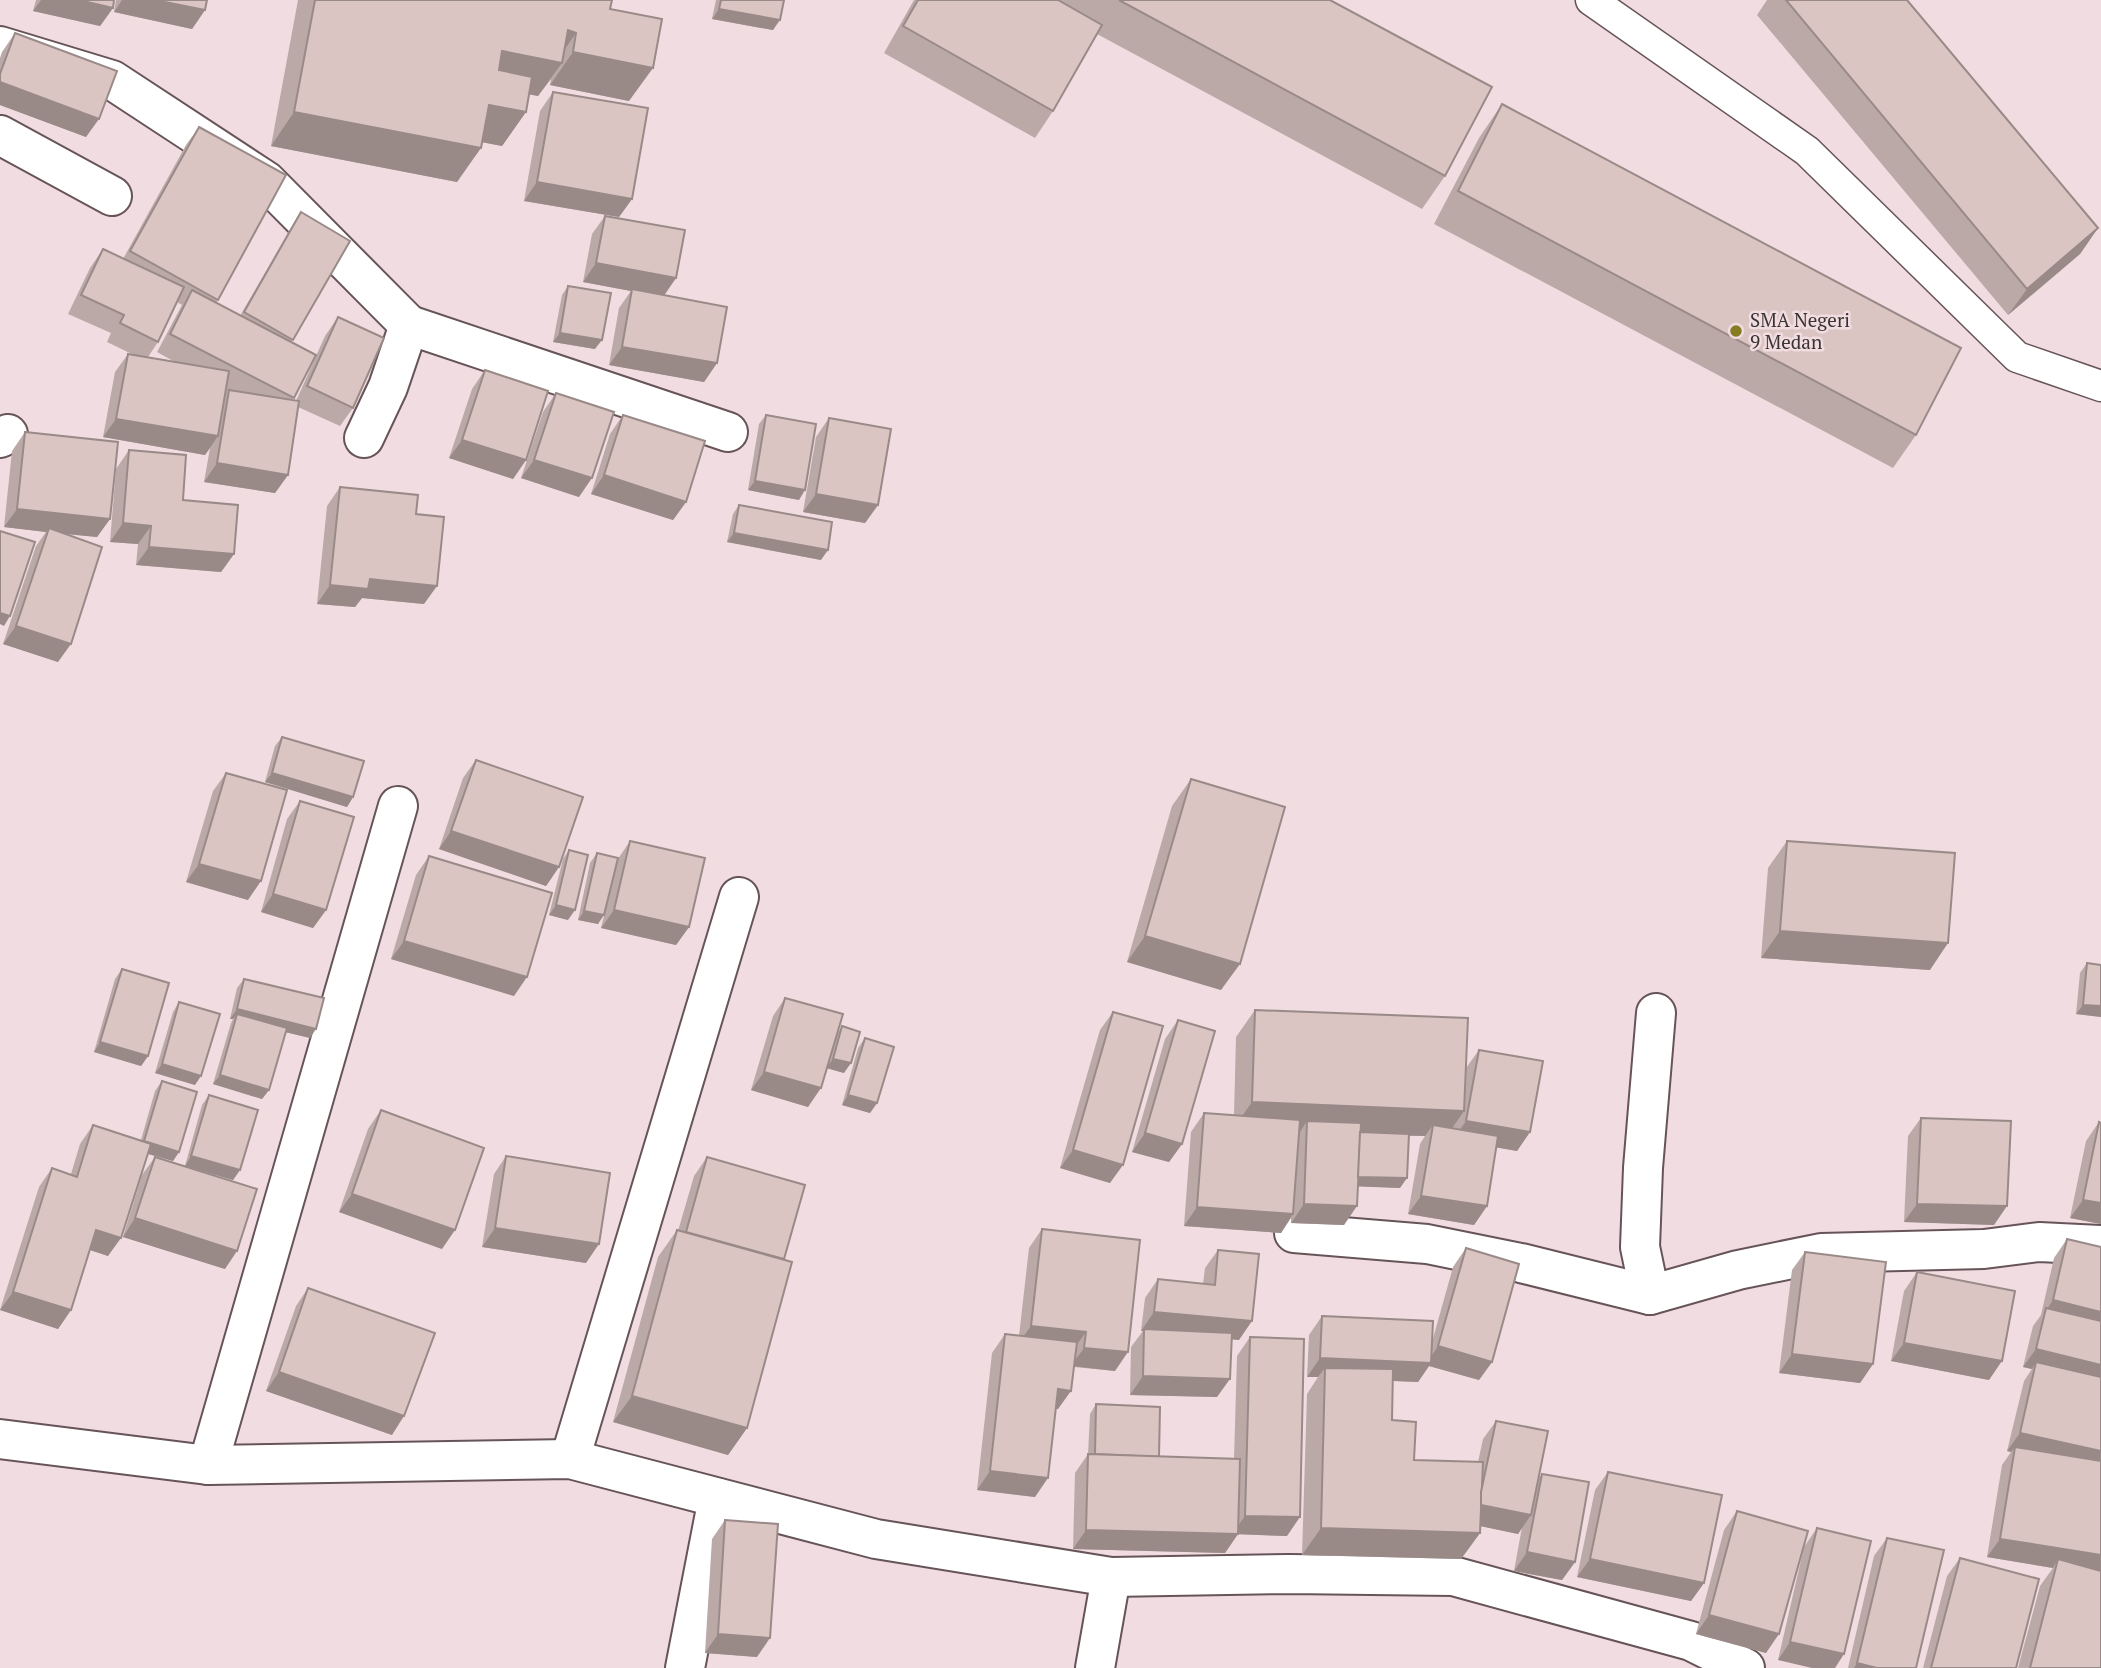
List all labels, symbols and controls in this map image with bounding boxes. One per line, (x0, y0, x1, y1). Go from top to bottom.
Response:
place label: SMA Negeri 9 Medan (1750, 307, 1850, 354)
marker: SMA Negeri 9 Medan (1728, 323, 1744, 339)

